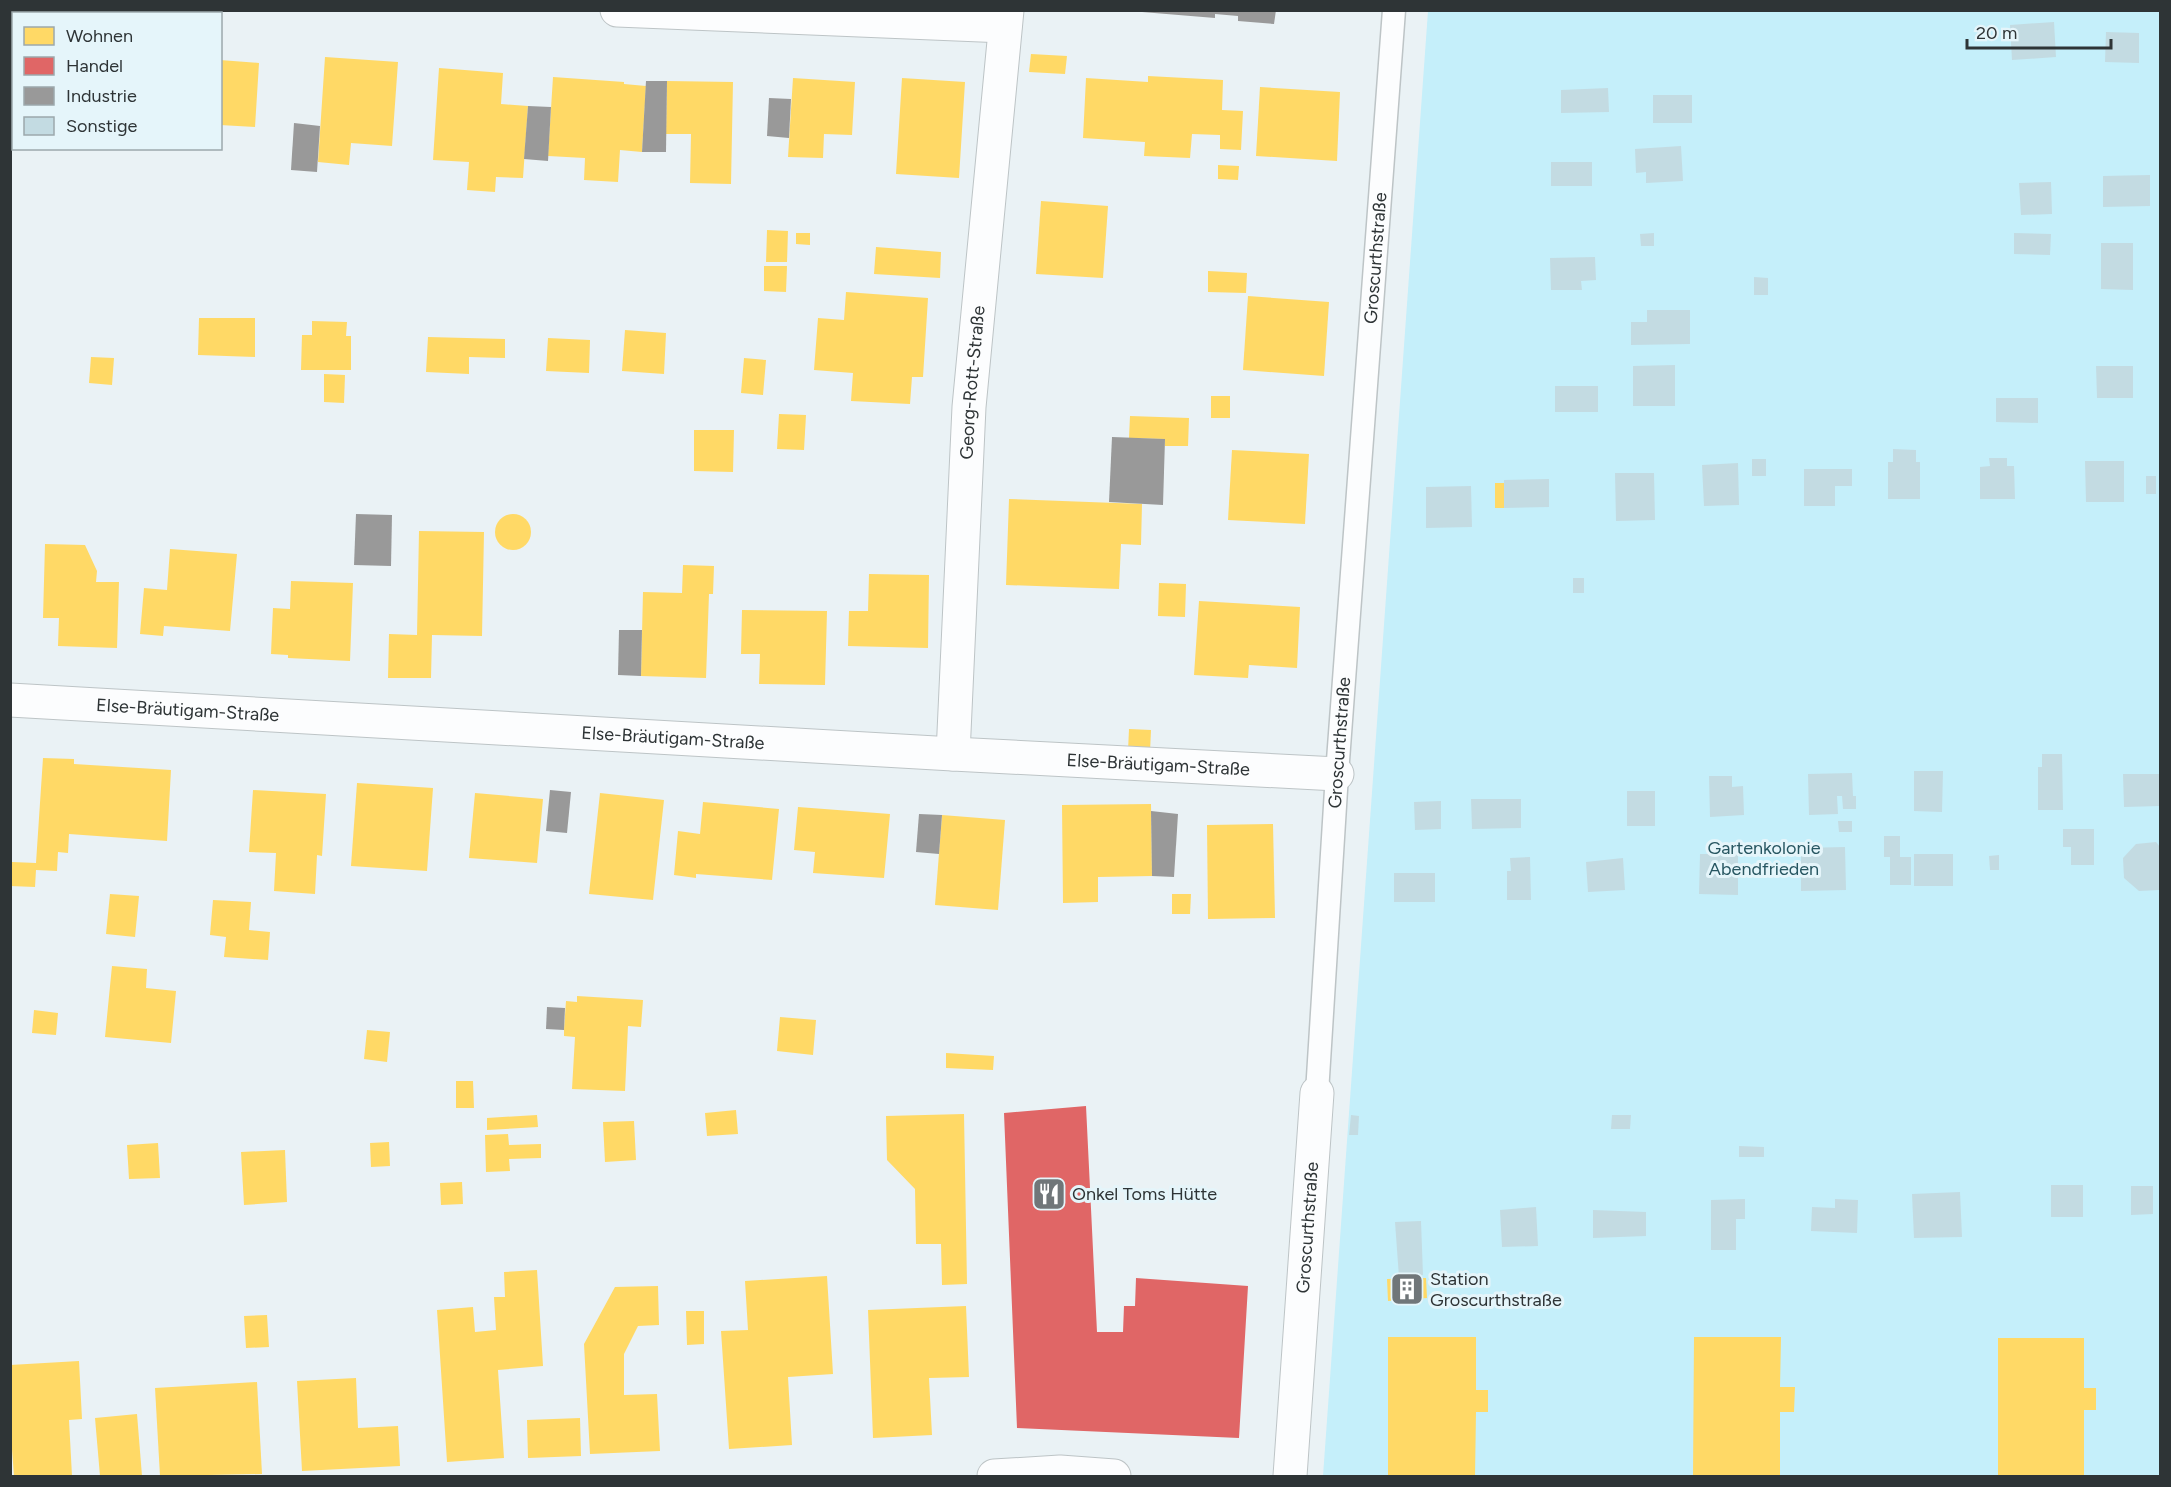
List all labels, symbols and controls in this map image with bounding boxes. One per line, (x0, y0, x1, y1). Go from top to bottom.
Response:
legend (12, 12, 222, 150)
scale bar (1967, 12, 2111, 50)
text: 20 m (1976, 22, 2017, 44)
text: Wohnen (66, 25, 133, 47)
text: Handel (66, 55, 123, 77)
text: Industrie (66, 85, 137, 107)
text: Sonstige (66, 115, 137, 137)
street label: Groscurthstraße (1360, 191, 1391, 325)
street label: Georg-Rott-Straße (956, 305, 990, 460)
street label: Groscurthstraße (1324, 676, 1355, 809)
street label: Else-Bräutigam-Straße (96, 694, 280, 726)
street label: Else-Bräutigam-Straße (581, 722, 765, 754)
street label: Else-Bräutigam-Straße (1066, 749, 1251, 780)
park label: Gartenkolonie Abendfrieden (1708, 837, 1821, 880)
street label: Groscurthstraße (1292, 1161, 1323, 1294)
restaurant icon: Onkel Toms Hütte (1031, 1176, 1067, 1212)
place label: Onkel Toms Hütte (1072, 1183, 1217, 1205)
place label: Station Groscurthstraße (1430, 1268, 1562, 1311)
building icon: Station Groscurthstraße (1389, 1271, 1425, 1307)

